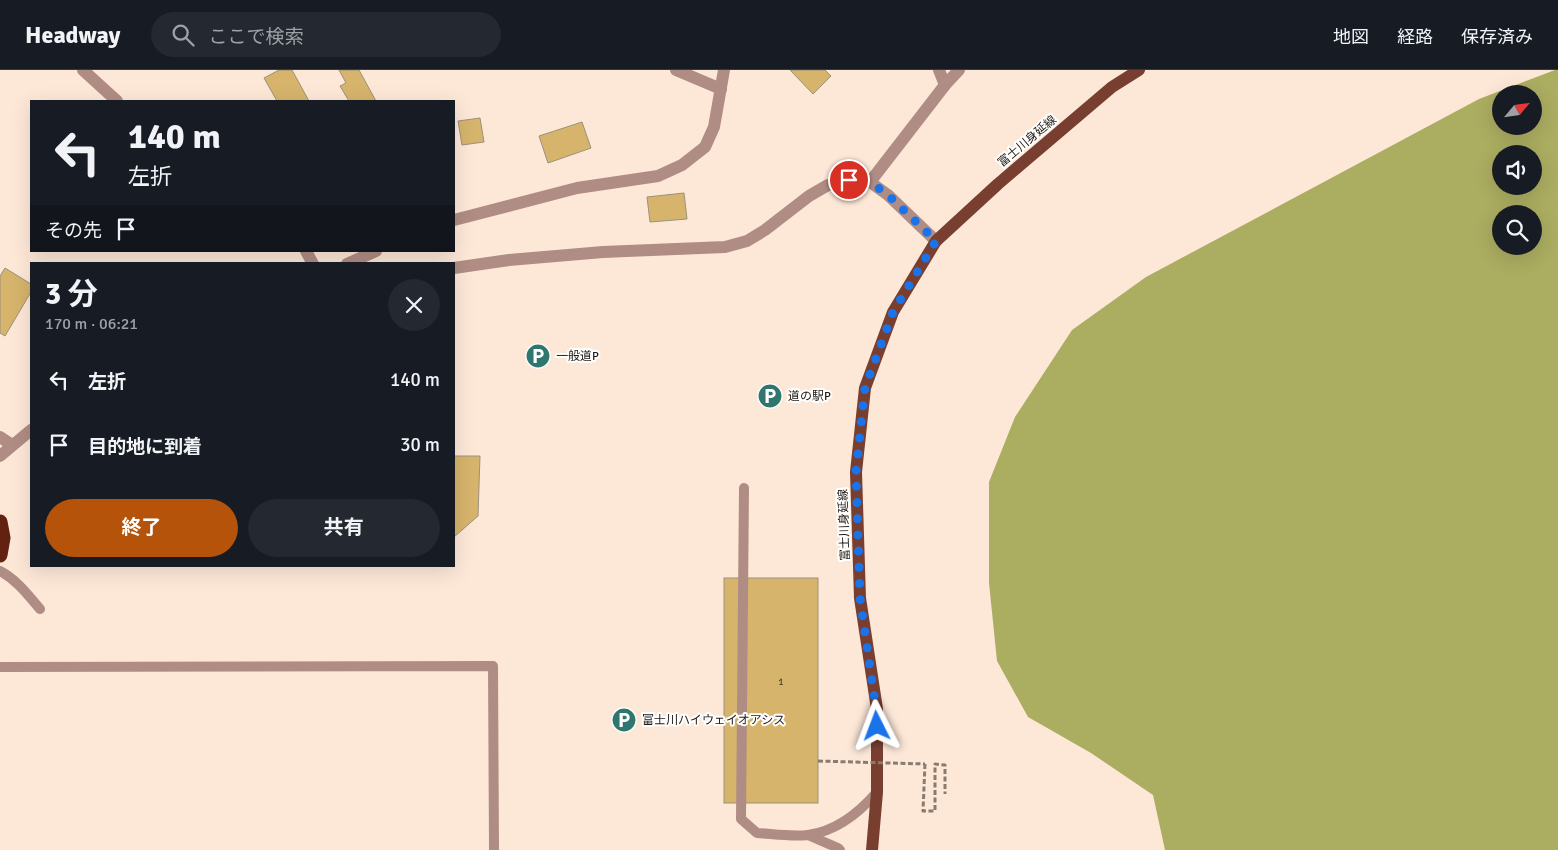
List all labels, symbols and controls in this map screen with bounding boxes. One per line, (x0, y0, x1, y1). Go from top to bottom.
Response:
search box (151, 12, 501, 57)
text: Headway (25, 20, 121, 50)
icon: search (169, 21, 197, 49)
text: ここで検索 (209, 25, 304, 49)
text: 地図 (1333, 26, 1369, 48)
text: 経路 (1397, 26, 1433, 48)
text: 保存済み (1461, 26, 1533, 48)
north arrow (1492, 85, 1542, 135)
map controls (1492, 85, 1542, 255)
street label: 富士川身延線 (995, 112, 1060, 170)
text: 140 m (128, 115, 221, 158)
icon: left (45, 120, 110, 185)
button: sound (1492, 145, 1542, 195)
pin (828, 159, 870, 201)
text: 左折 (128, 163, 172, 190)
icon: arrive (835, 166, 863, 194)
button: search (1492, 205, 1542, 255)
icon: arrive (112, 215, 140, 243)
text: その先 (45, 219, 102, 243)
text: 3 分 (45, 276, 98, 313)
button: close (388, 279, 440, 331)
text: 170 m · 06:21 (45, 314, 138, 334)
parking icon: 一般道P (525, 343, 551, 369)
place label: 一般道P (556, 349, 599, 364)
icon: left (45, 366, 73, 394)
text: 140 m (390, 368, 440, 392)
text: 左折 (88, 370, 126, 394)
parking icon: 道の駅P (757, 383, 783, 409)
place label: 道の駅P (788, 389, 831, 404)
icon: arrive (45, 431, 73, 459)
text: 30 m (400, 433, 440, 457)
text: 目的地に到着 (88, 435, 202, 459)
street label: 富士川身延線 (836, 489, 853, 561)
button: 終了 (45, 499, 238, 557)
button: 共有 (248, 499, 440, 557)
house number: 1 (778, 676, 784, 688)
position arrow (850, 699, 902, 751)
parking icon: 富士川ハイウェイオアシス (611, 707, 637, 733)
place label: 富士川ハイウェイオアシス (642, 713, 785, 728)

